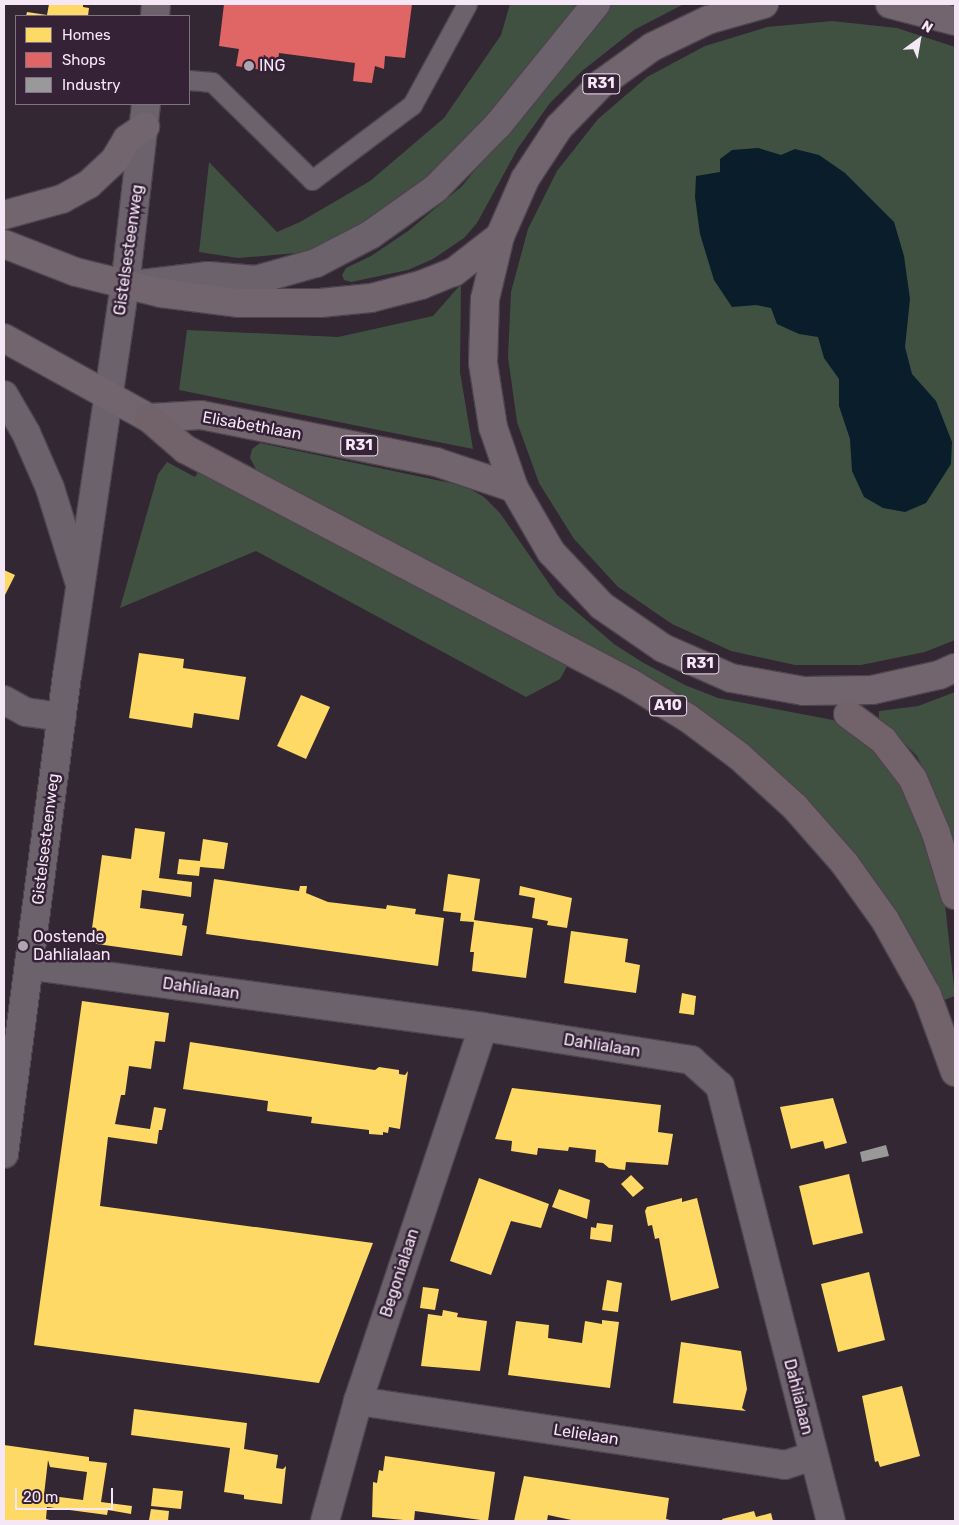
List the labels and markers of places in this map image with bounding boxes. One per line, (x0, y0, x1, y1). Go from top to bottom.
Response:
place label: ING (259, 56, 285, 76)
marker: ING (243, 60, 255, 72)
place label: Oostende Dahlialaan (33, 927, 110, 965)
marker: Oostende Dahlialaan (17, 940, 29, 952)

